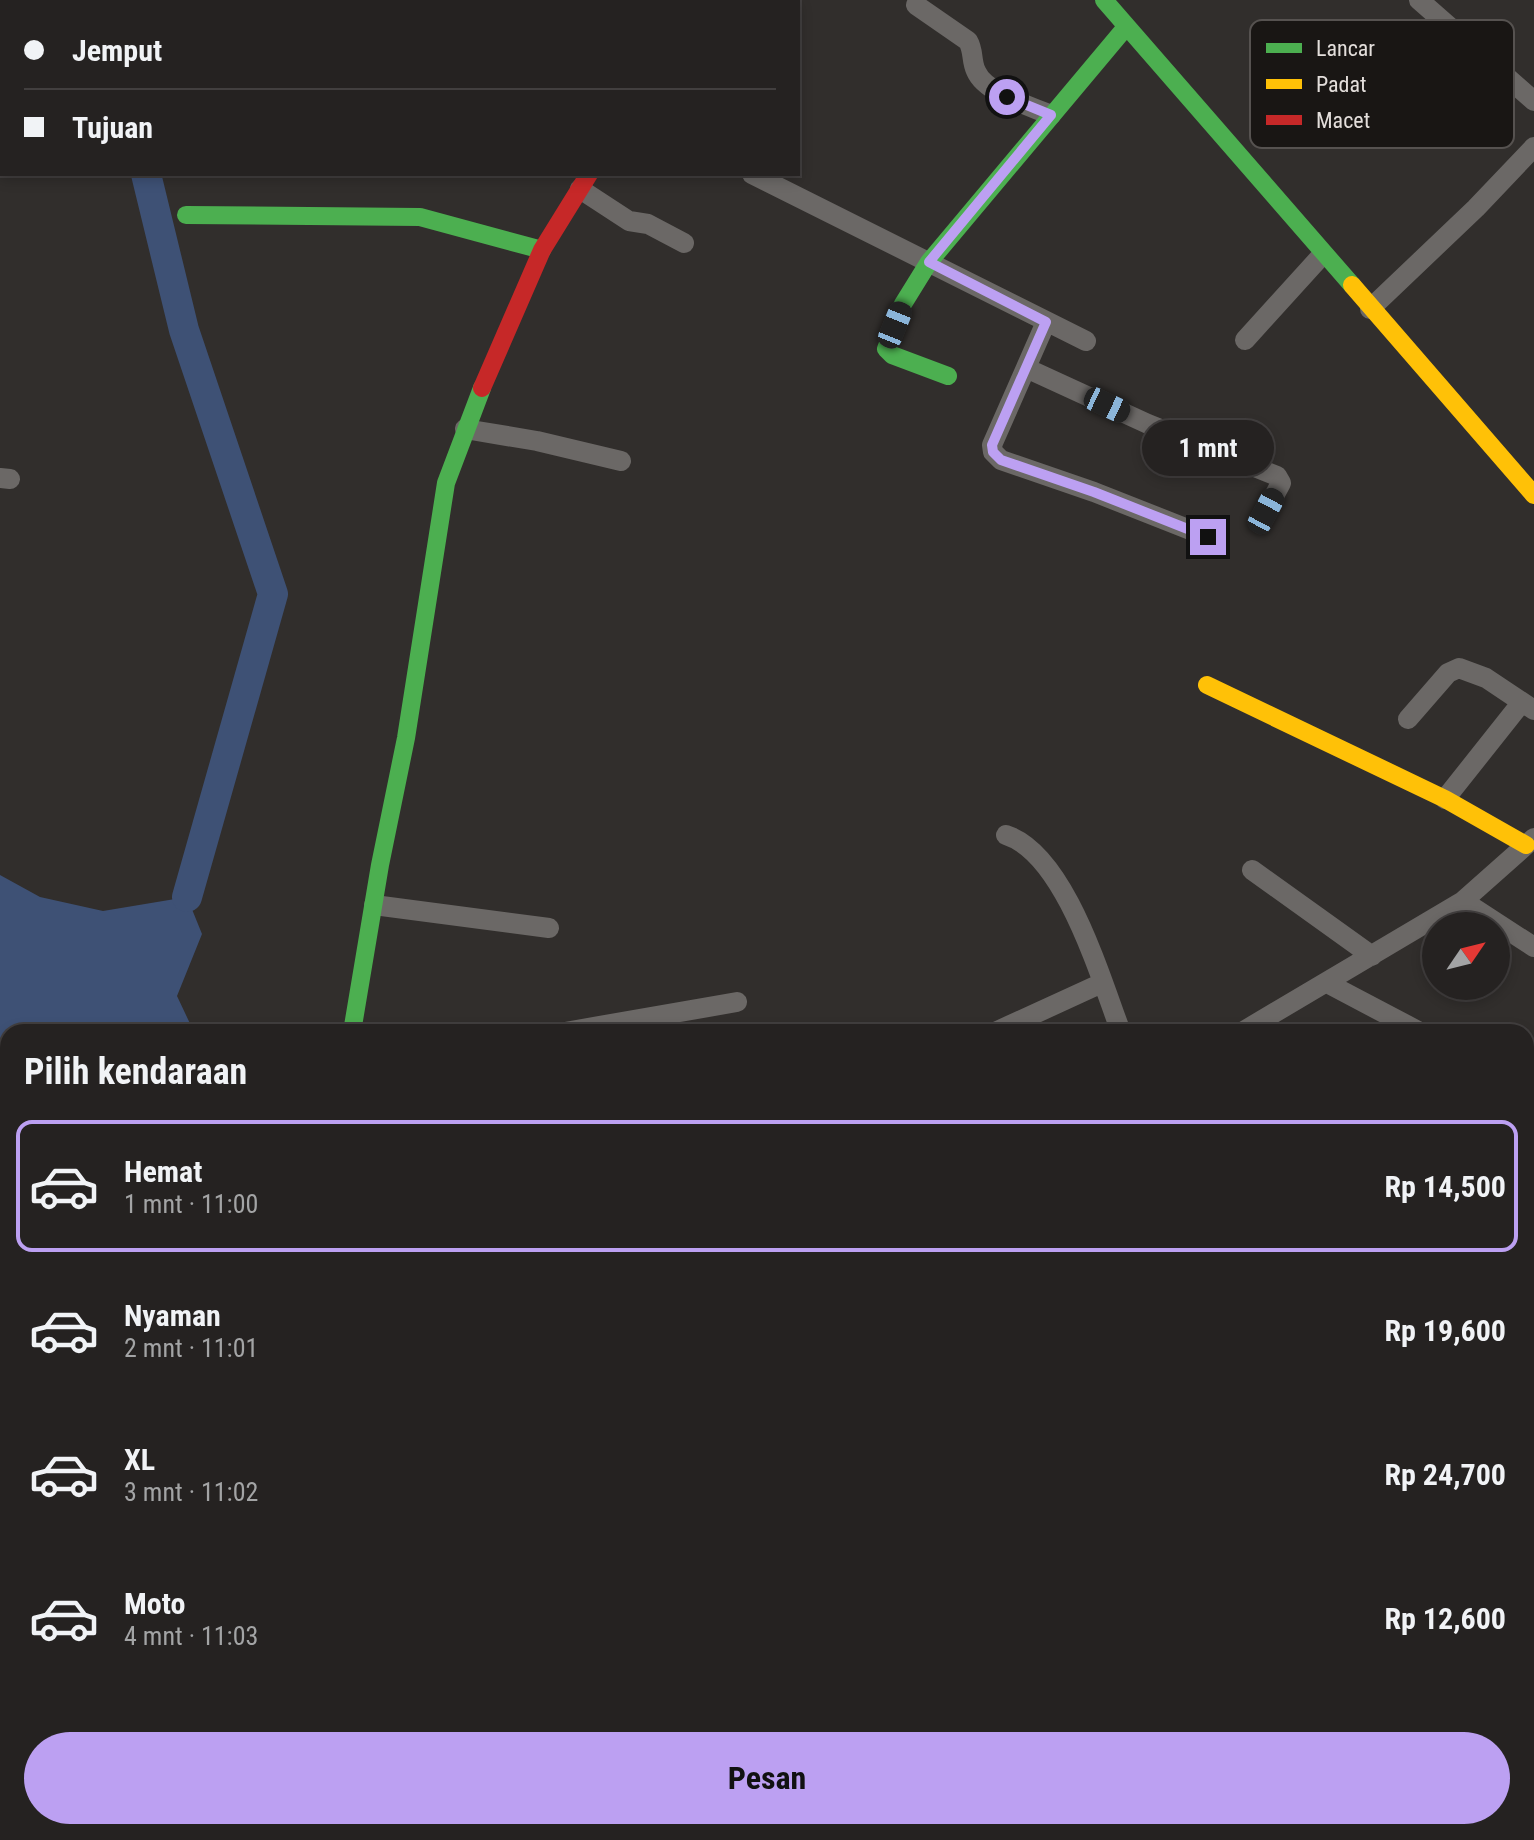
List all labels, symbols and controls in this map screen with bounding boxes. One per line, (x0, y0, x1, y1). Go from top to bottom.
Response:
legend (1250, 20, 1514, 148)
text: Jemput (72, 33, 162, 68)
text: Lancar (1316, 36, 1375, 61)
text: Padat (1316, 72, 1367, 97)
route start (989, 79, 1025, 115)
text: Macet (1316, 108, 1370, 133)
text: Tujuan (72, 110, 153, 145)
car (875, 298, 915, 352)
car (1080, 384, 1134, 426)
callout: 1 mnt (1142, 421, 1274, 477)
text: 1 mnt (1178, 433, 1238, 463)
car (1244, 484, 1288, 538)
route end (1190, 519, 1226, 555)
north arrow (1422, 912, 1510, 1000)
map controls (1422, 912, 1510, 1000)
text: Pilih kendaraan (24, 1051, 247, 1093)
icon: car (28, 1150, 100, 1222)
text: Hemat (124, 1154, 202, 1189)
text: Rp 14,500 (1384, 1169, 1506, 1204)
text: 1 mnt · 11:00 (124, 1189, 258, 1219)
icon: car (28, 1294, 100, 1366)
text: Nyaman (124, 1298, 221, 1333)
text: Rp 19,600 (1384, 1313, 1506, 1348)
text: 2 mnt · 11:01 (124, 1333, 258, 1363)
icon: car (28, 1438, 100, 1510)
text: XL (124, 1442, 155, 1477)
text: Rp 24,700 (1384, 1457, 1506, 1492)
text: 3 mnt · 11:02 (124, 1477, 258, 1507)
icon: car (28, 1582, 100, 1654)
text: Moto (124, 1586, 185, 1621)
text: Rp 12,600 (1384, 1601, 1506, 1636)
text: 4 mnt · 11:03 (124, 1621, 258, 1651)
button: Pesan (24, 1732, 1510, 1824)

